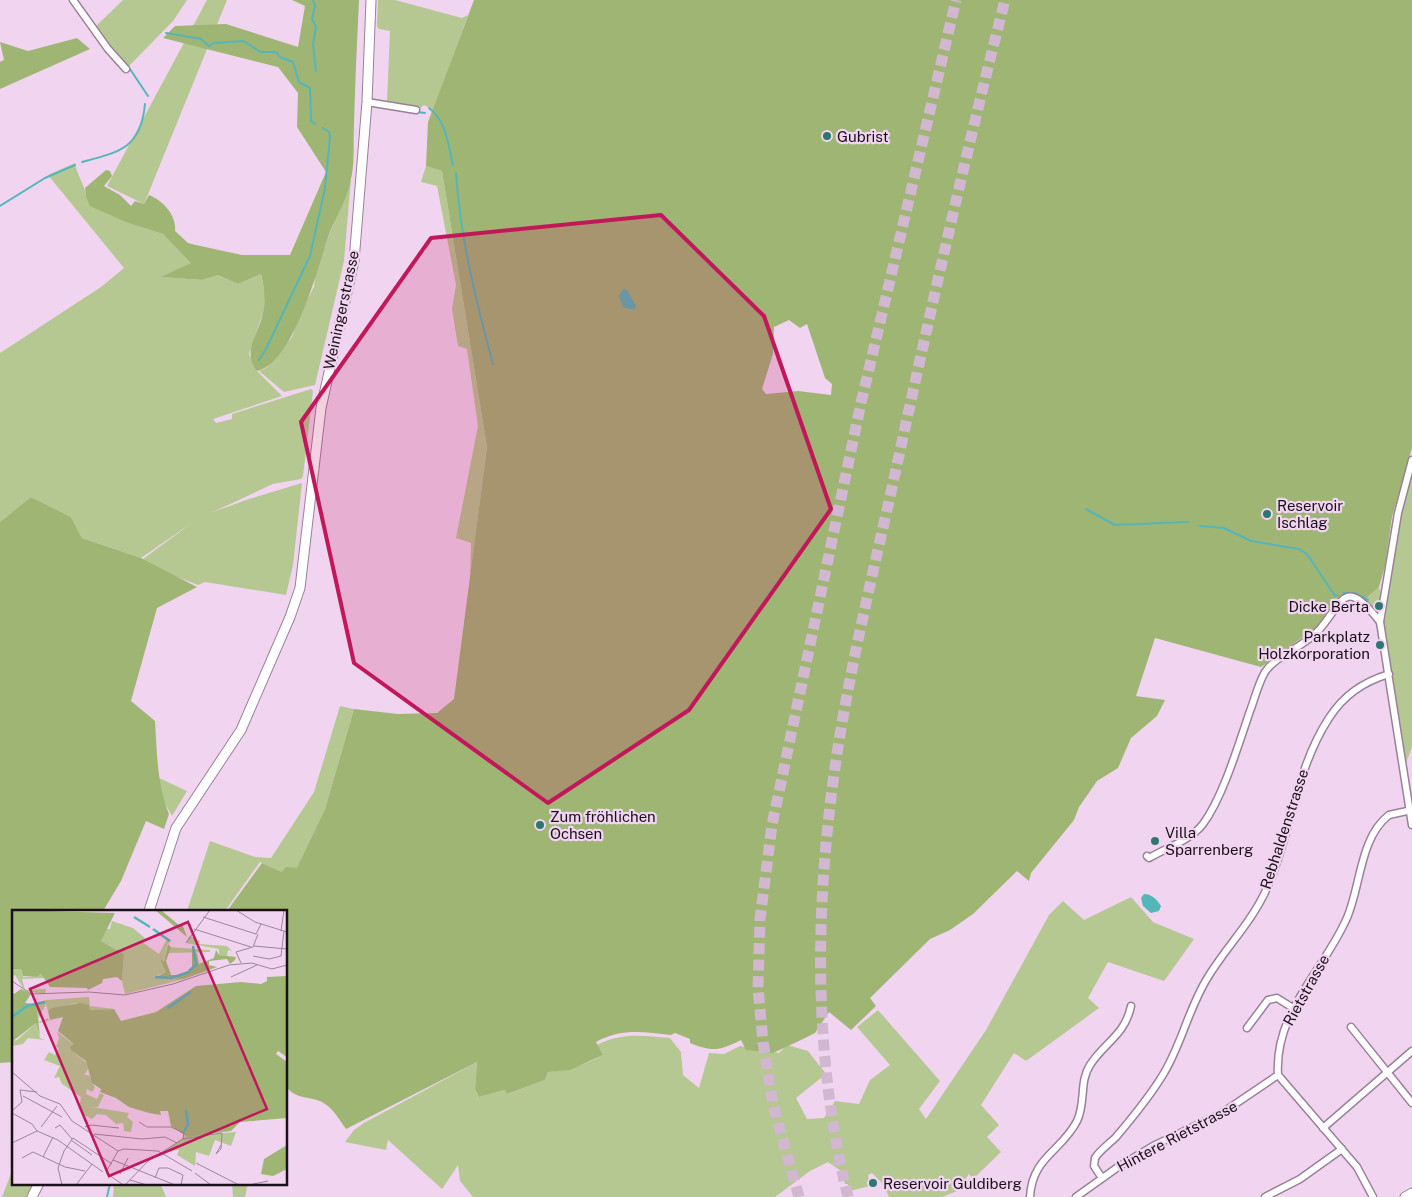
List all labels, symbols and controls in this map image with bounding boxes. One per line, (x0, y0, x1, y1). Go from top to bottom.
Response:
place label: Gubrist (837, 128, 889, 145)
marker: Gubrist (821, 130, 833, 142)
street label: Weiningerstrasse (320, 249, 362, 371)
place label: Reservoir Ischlag (1277, 497, 1343, 531)
marker: Reservoir Ischlag (1261, 508, 1273, 520)
place label: Dicke Berta (1288, 598, 1369, 615)
marker: Dicke Berta (1373, 600, 1385, 612)
place label: Parkplatz Holzkorporation (1258, 628, 1370, 662)
marker: Parkplatz Holzkorporation (1374, 639, 1386, 651)
street label: Rebhaldenstrasse (1257, 767, 1311, 891)
place label: Zum fröhlichen Ochsen (550, 808, 656, 842)
marker: Zum fröhlichen Ochsen (534, 819, 546, 831)
place label: Villa Sparrenberg (1165, 824, 1253, 858)
marker: Villa Sparrenberg (1149, 835, 1161, 847)
inset map (12, 910, 288, 1184)
street label: Rietstrasse (1280, 952, 1332, 1028)
street label: Hintere Rietstrasse (1114, 1097, 1240, 1175)
place label: Reservoir Guldiberg (883, 1175, 1022, 1192)
marker: Reservoir Guldiberg (867, 1177, 879, 1189)

